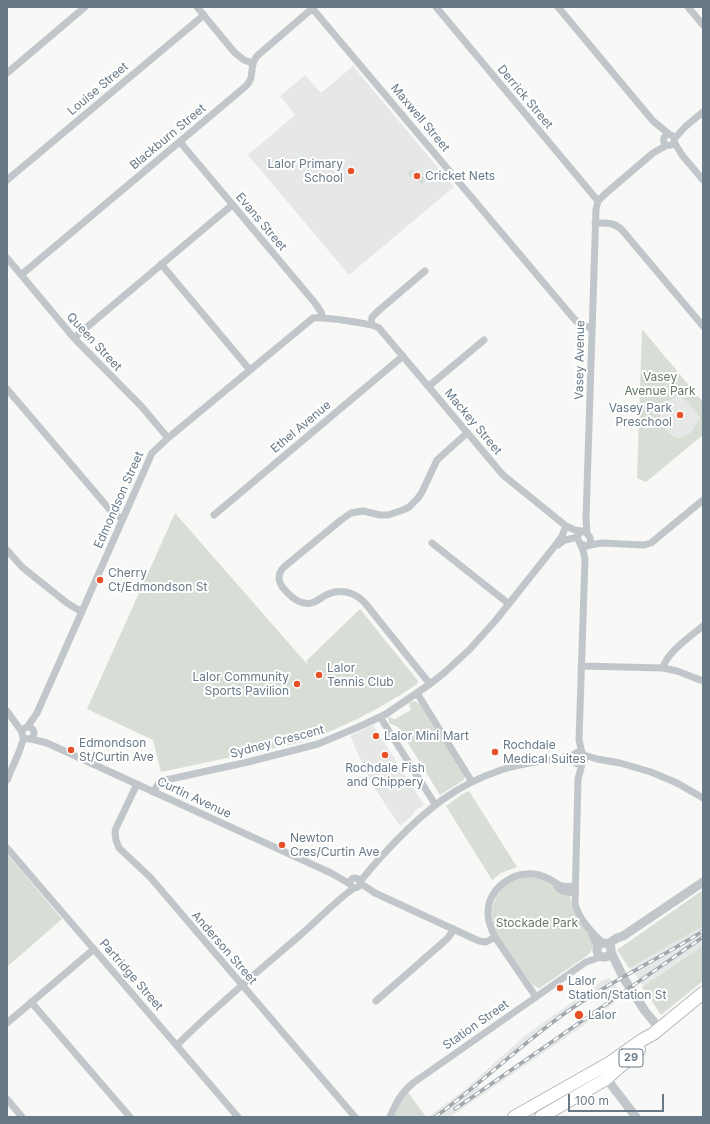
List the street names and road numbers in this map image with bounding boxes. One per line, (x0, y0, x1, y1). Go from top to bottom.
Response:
street label: Louise Street (65, 60, 131, 118)
street label: Derrick Street (494, 62, 556, 132)
street label: Maxwell Street (388, 81, 452, 155)
street label: Blackburn Street (127, 101, 209, 173)
street label: Evans Street (233, 190, 289, 254)
street label: Queen Street (63, 310, 125, 374)
street label: Vasey Avenue (572, 320, 588, 400)
street label: Mackey Street (441, 386, 505, 458)
street label: Ethel Avenue (268, 398, 334, 456)
street label: Edmondson Street (91, 449, 147, 551)
street label: Sydney Crescent (228, 723, 326, 761)
street label: Curtin Avenue (155, 775, 233, 821)
street label: Anderson Street (188, 909, 260, 987)
street label: Partridge Street (96, 936, 166, 1014)
street label: Station Street (440, 997, 512, 1053)
road number: 29 (619, 1049, 643, 1067)

